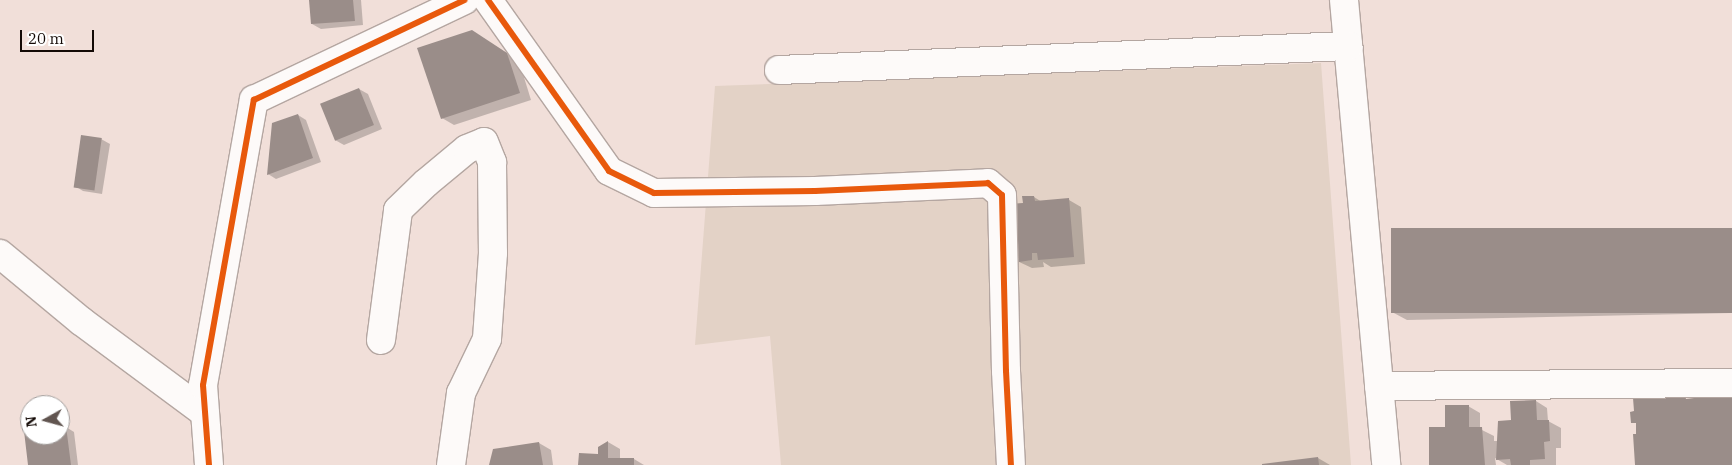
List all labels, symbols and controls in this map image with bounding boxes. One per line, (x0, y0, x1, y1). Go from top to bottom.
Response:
scale bar (22, 20, 96, 52)
text: 20 m (28, 29, 64, 48)
north arrow (20, 395, 70, 445)
text: N (21, 415, 41, 428)

